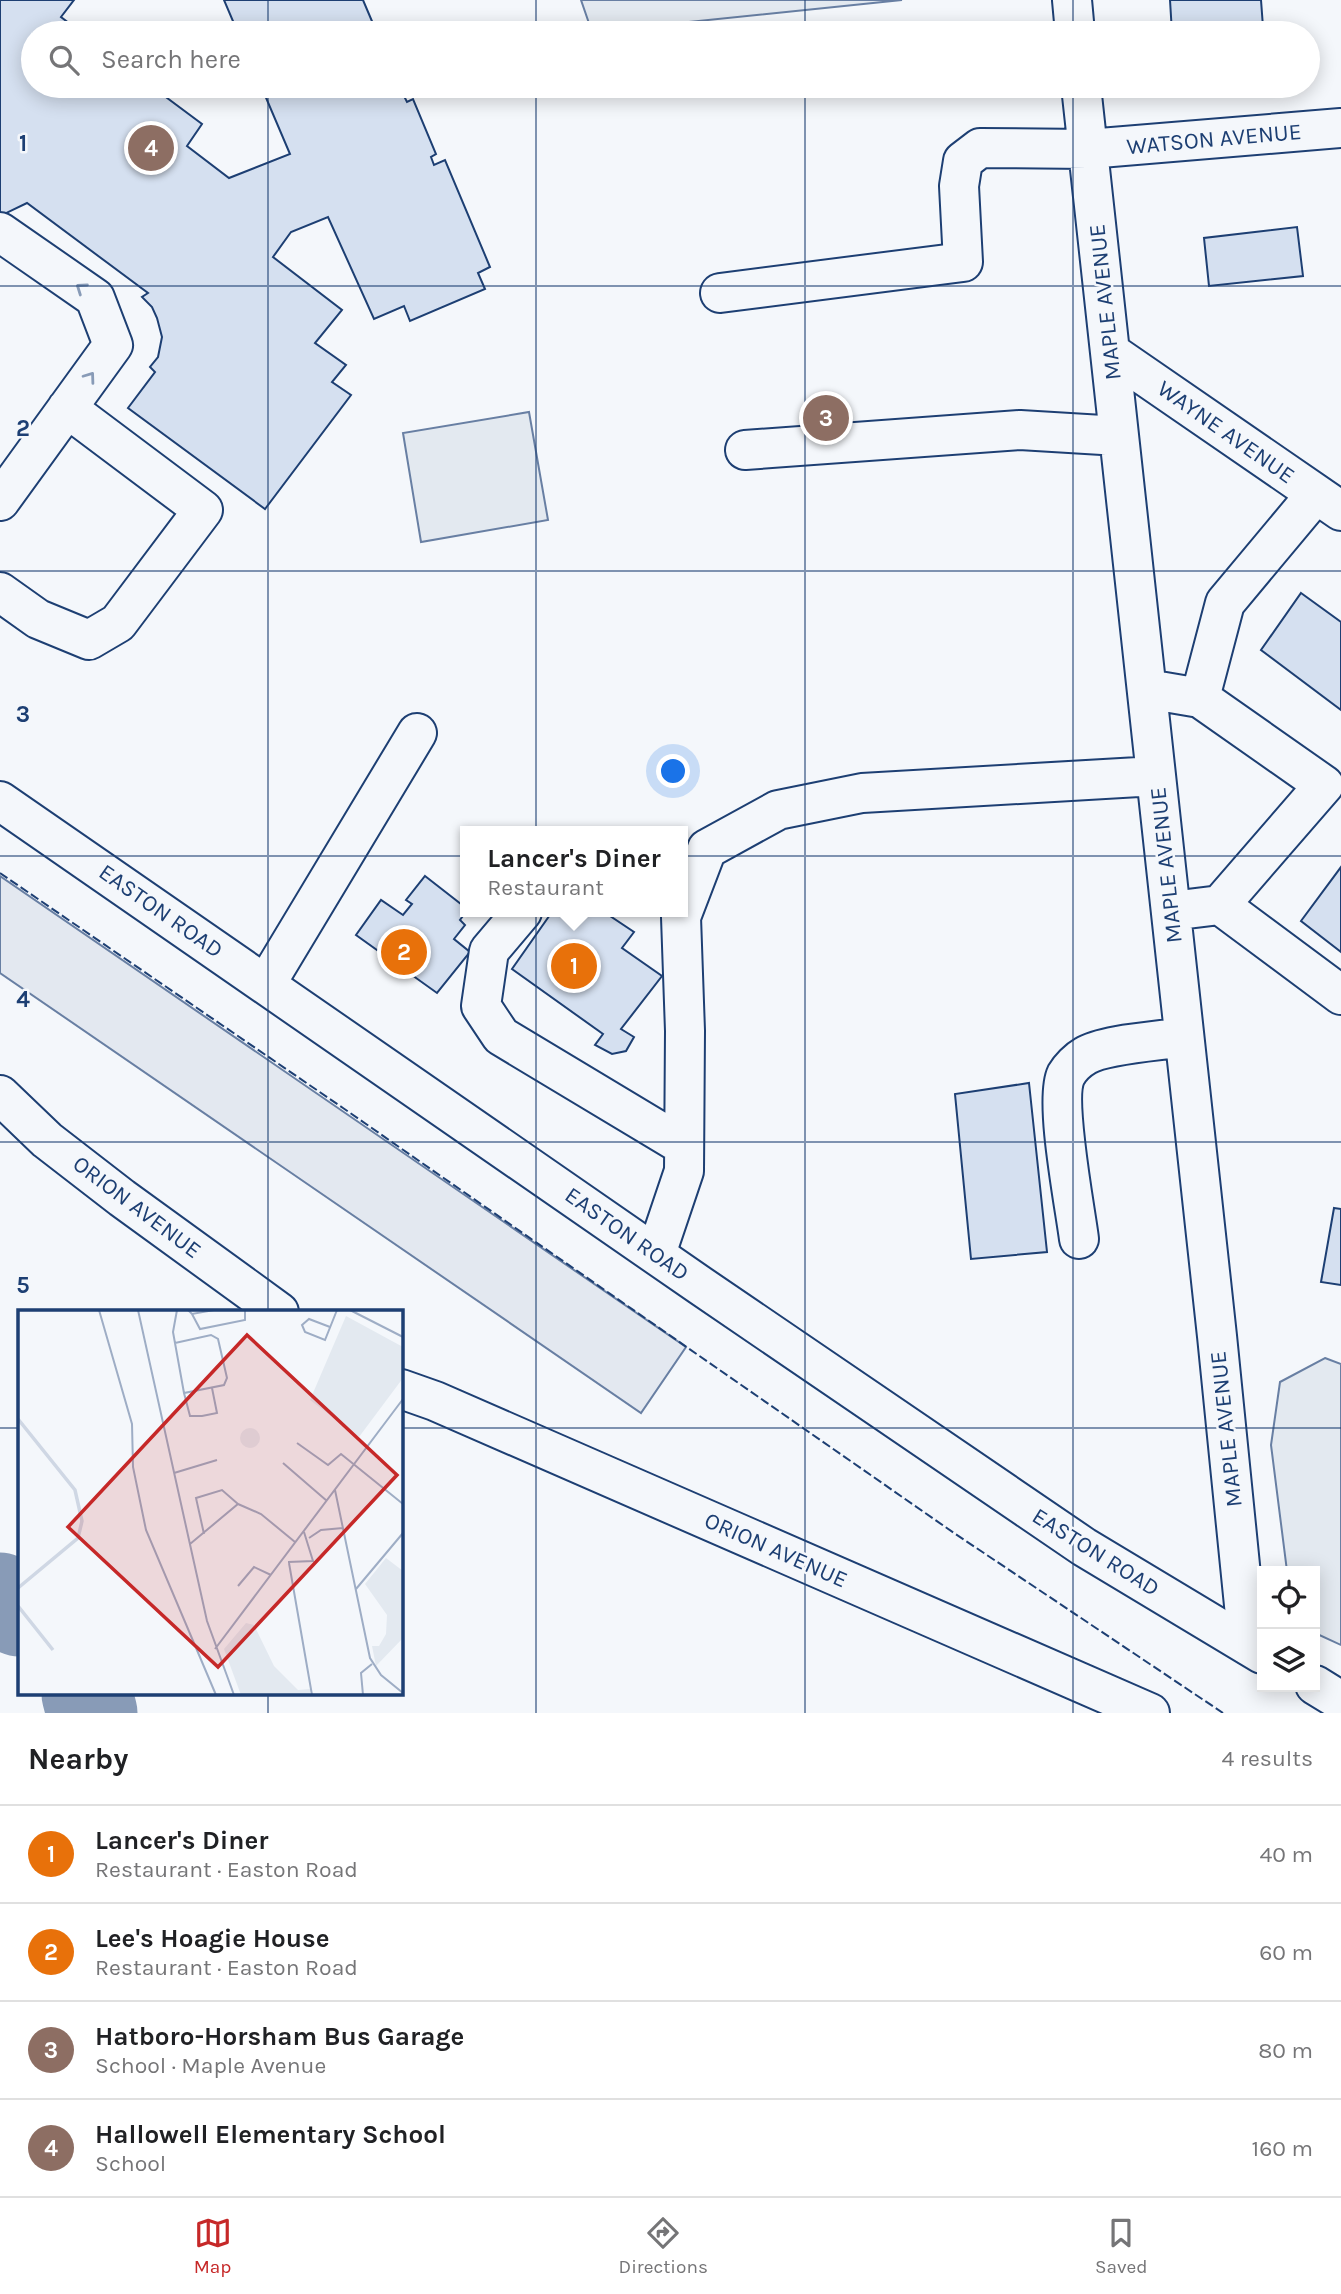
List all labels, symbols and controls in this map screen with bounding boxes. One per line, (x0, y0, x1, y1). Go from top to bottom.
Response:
search box (21, 21, 1320, 98)
icon: search (45, 41, 83, 79)
text: Search here (101, 44, 241, 75)
street label: WATSON AVENUE (1125, 118, 1303, 160)
pin: 4 (128, 122, 174, 174)
text: 1 (19, 130, 27, 157)
street label: MAPLE AVENUE (1083, 223, 1127, 381)
one-way arrow (76, 284, 89, 296)
one-way arrow (82, 372, 94, 385)
street label: WAYNE AVENUE (1152, 375, 1300, 489)
pin: 3 (803, 392, 849, 444)
text: 2 (16, 415, 30, 442)
text: 3 (16, 701, 30, 728)
your location (656, 754, 690, 788)
street label: MAPLE AVENUE (1144, 786, 1188, 944)
popup (460, 826, 688, 917)
text: Lancer's Diner (487, 843, 661, 874)
street label: EASTON ROAD (94, 858, 228, 964)
text: Restaurant (487, 874, 604, 901)
pin: 2 (381, 926, 427, 978)
pin: 1 (551, 940, 597, 992)
text: 4 (16, 986, 30, 1013)
street label: ORION AVENUE (68, 1150, 206, 1264)
street label: EASTON ROAD (560, 1181, 694, 1287)
text: 5 (16, 1272, 30, 1299)
inset map (18, 1310, 402, 1696)
street label: MAPLE AVENUE (1204, 1350, 1248, 1508)
street label: EASTON ROAD (1027, 1502, 1165, 1602)
street label: ORION AVENUE (700, 1506, 852, 1594)
map controls (1257, 1566, 1320, 1692)
button: locate (1257, 1566, 1320, 1629)
button: layers (1257, 1629, 1320, 1692)
text: Nearby (28, 1741, 128, 1777)
text: 4 results (1221, 1745, 1313, 1772)
text: Lancer's Diner (95, 1825, 269, 1856)
text: 1 (47, 1841, 55, 1868)
text: 40 m (1260, 1841, 1313, 1868)
text: Restaurant · Easton Road (95, 1856, 358, 1883)
text: Lee's Hoagie House (95, 1923, 330, 1954)
text: 2 (44, 1939, 58, 1966)
text: 60 m (1259, 1939, 1313, 1966)
text: Restaurant · Easton Road (95, 1954, 358, 1981)
text: Hatboro-Horsham Bus Garage (95, 2021, 464, 2052)
text: 3 (44, 2037, 58, 2064)
text: 80 m (1258, 2037, 1313, 2064)
text: School · Maple Avenue (95, 2052, 326, 2079)
text: Hallowell Elementary School (95, 2119, 446, 2150)
text: 4 (44, 2135, 58, 2162)
text: 160 m (1252, 2135, 1313, 2162)
text: School (95, 2150, 166, 2177)
tab: Map (194, 2214, 232, 2278)
tab: Directions (619, 2214, 708, 2278)
tab: Saved (1095, 2214, 1147, 2278)

